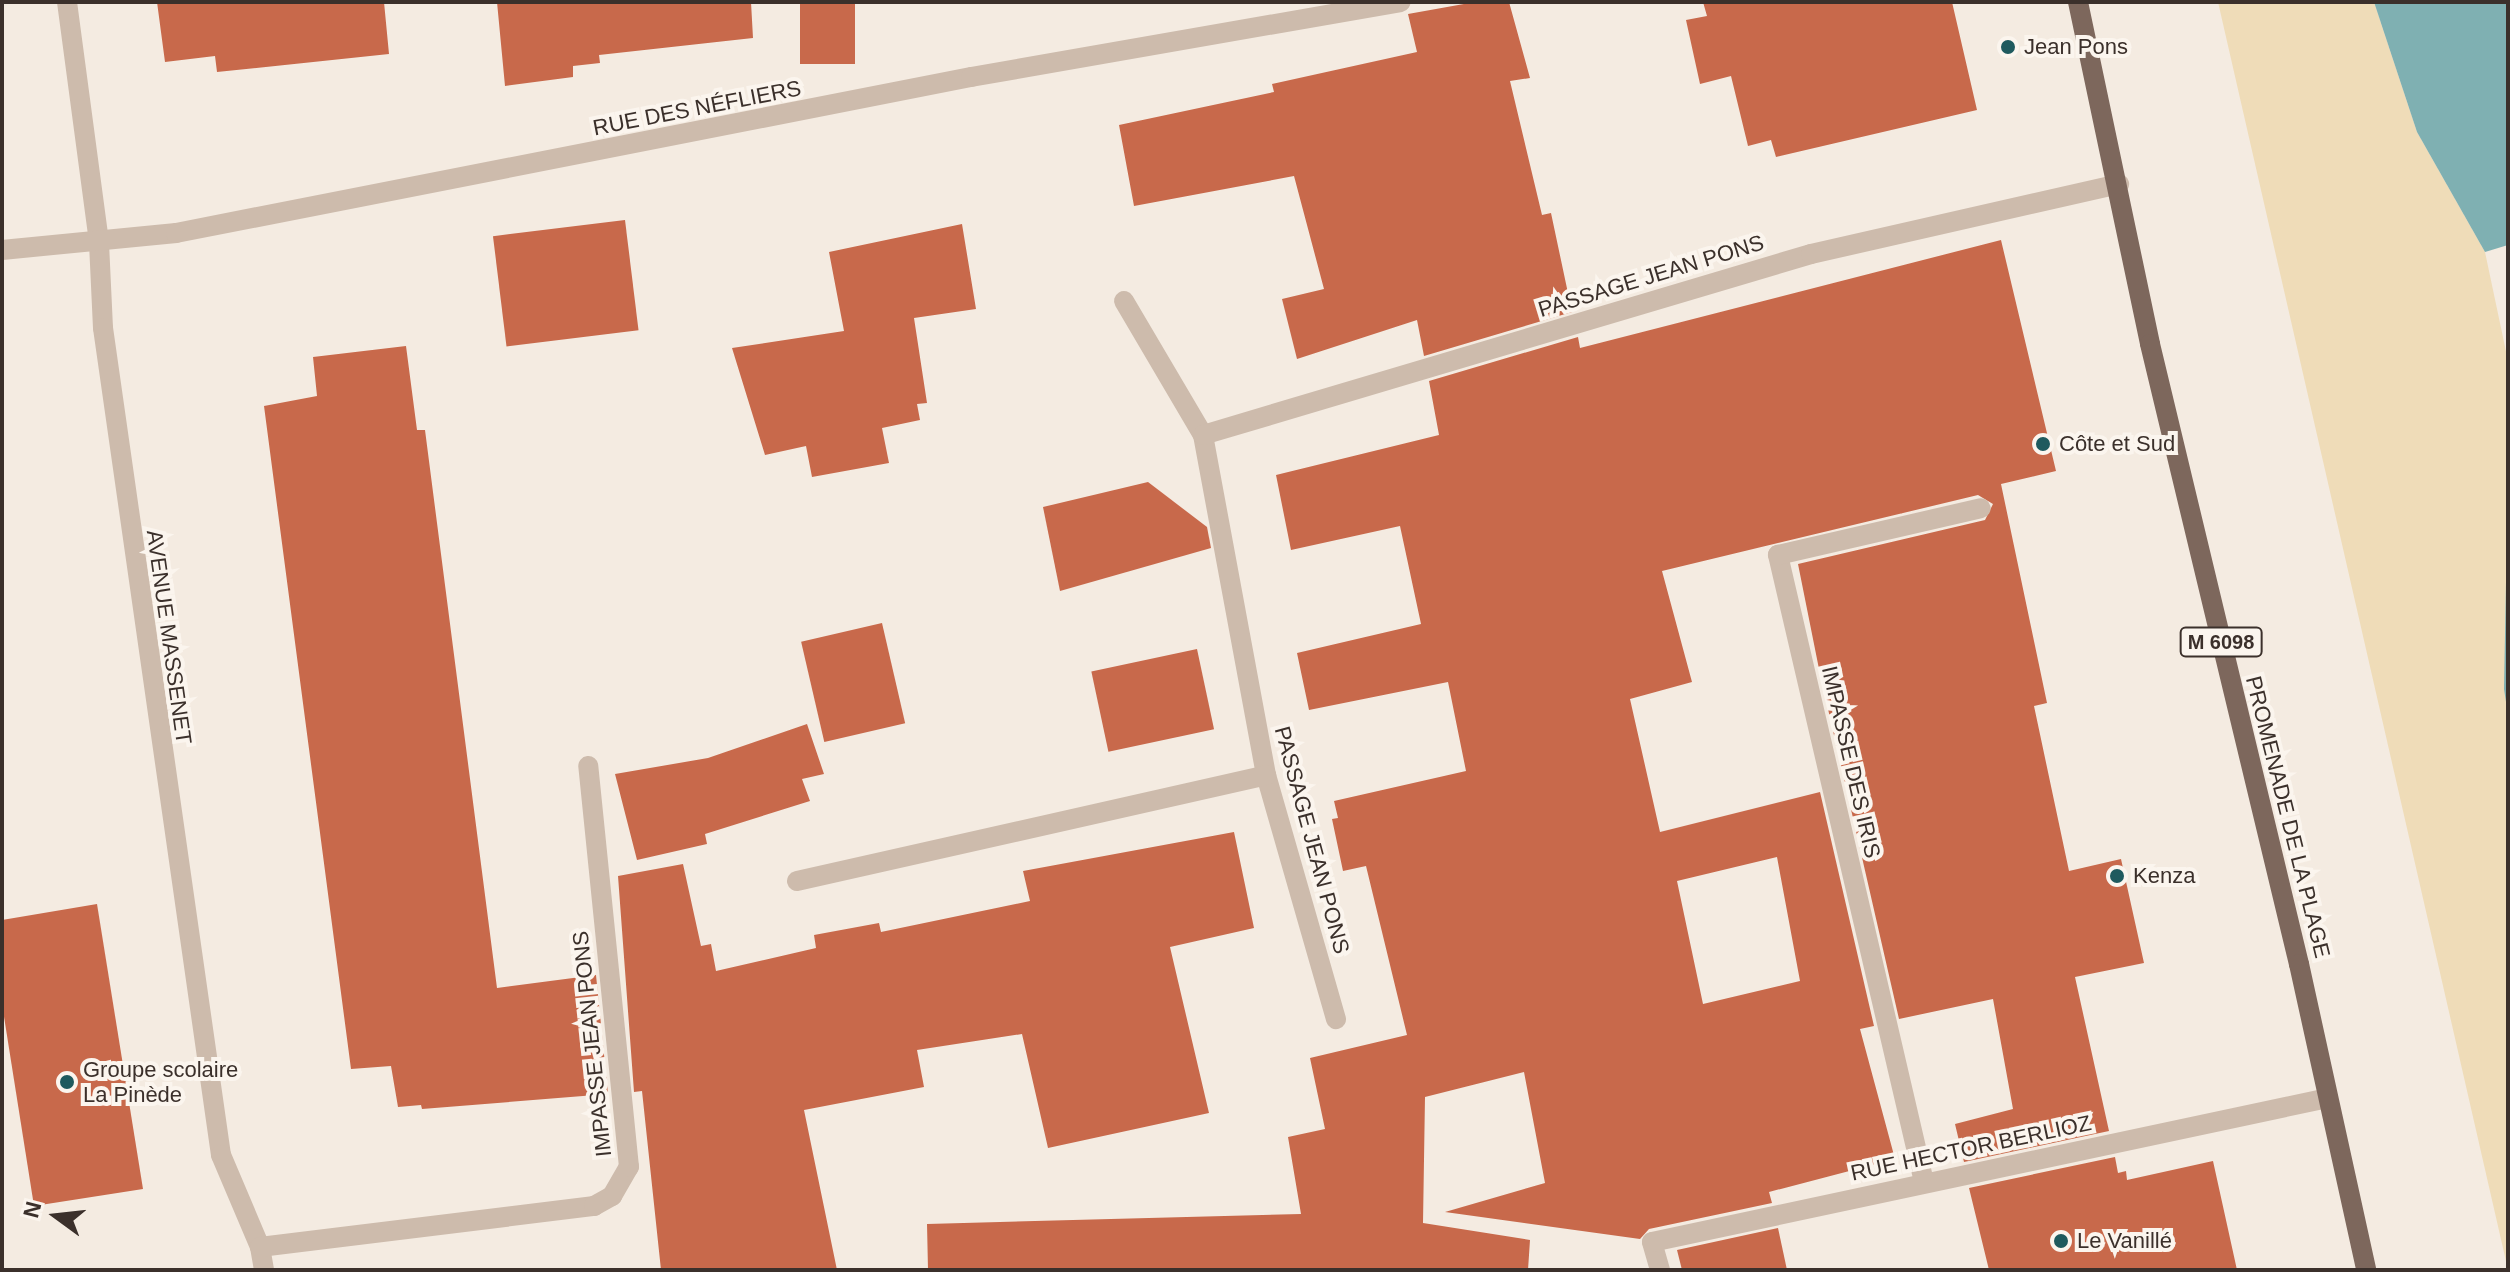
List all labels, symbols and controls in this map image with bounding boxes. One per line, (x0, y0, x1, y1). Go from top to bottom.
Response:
place label: Jean Pons (2024, 34, 2128, 60)
marker: Jean Pons (1999, 38, 2017, 56)
street label: RUE DES NÉFLIERS (591, 75, 803, 141)
street label: PASSAGE JEAN PONS (1535, 229, 1767, 323)
place label: Côte et Sud (2059, 431, 2175, 457)
marker: Côte et Sud (2034, 435, 2052, 453)
street label: AVENUE MASSENET (141, 528, 197, 746)
road number: M 6098 (2179, 626, 2263, 658)
street label: IMPASSE DES IRIS (1816, 663, 1886, 861)
street label: PROMENADE DE LA PLAGE (2240, 673, 2336, 961)
street label: PASSAGE JEAN PONS (1269, 723, 1355, 957)
place label: Kenza (2133, 863, 2195, 889)
marker: Kenza (2108, 867, 2126, 885)
street label: IMPASSE JEAN PONS (567, 930, 617, 1158)
place label: Groupe scolaire La Pinède (83, 1056, 238, 1108)
marker: Groupe scolaire La Pinède (58, 1073, 76, 1091)
street label: RUE HECTOR BERLIOZ (1848, 1110, 2094, 1186)
north arrow (16, 1176, 96, 1256)
text: N (18, 1199, 46, 1221)
place label: Le Vanillé (2077, 1228, 2172, 1254)
marker: Le Vanillé (2052, 1232, 2070, 1250)

